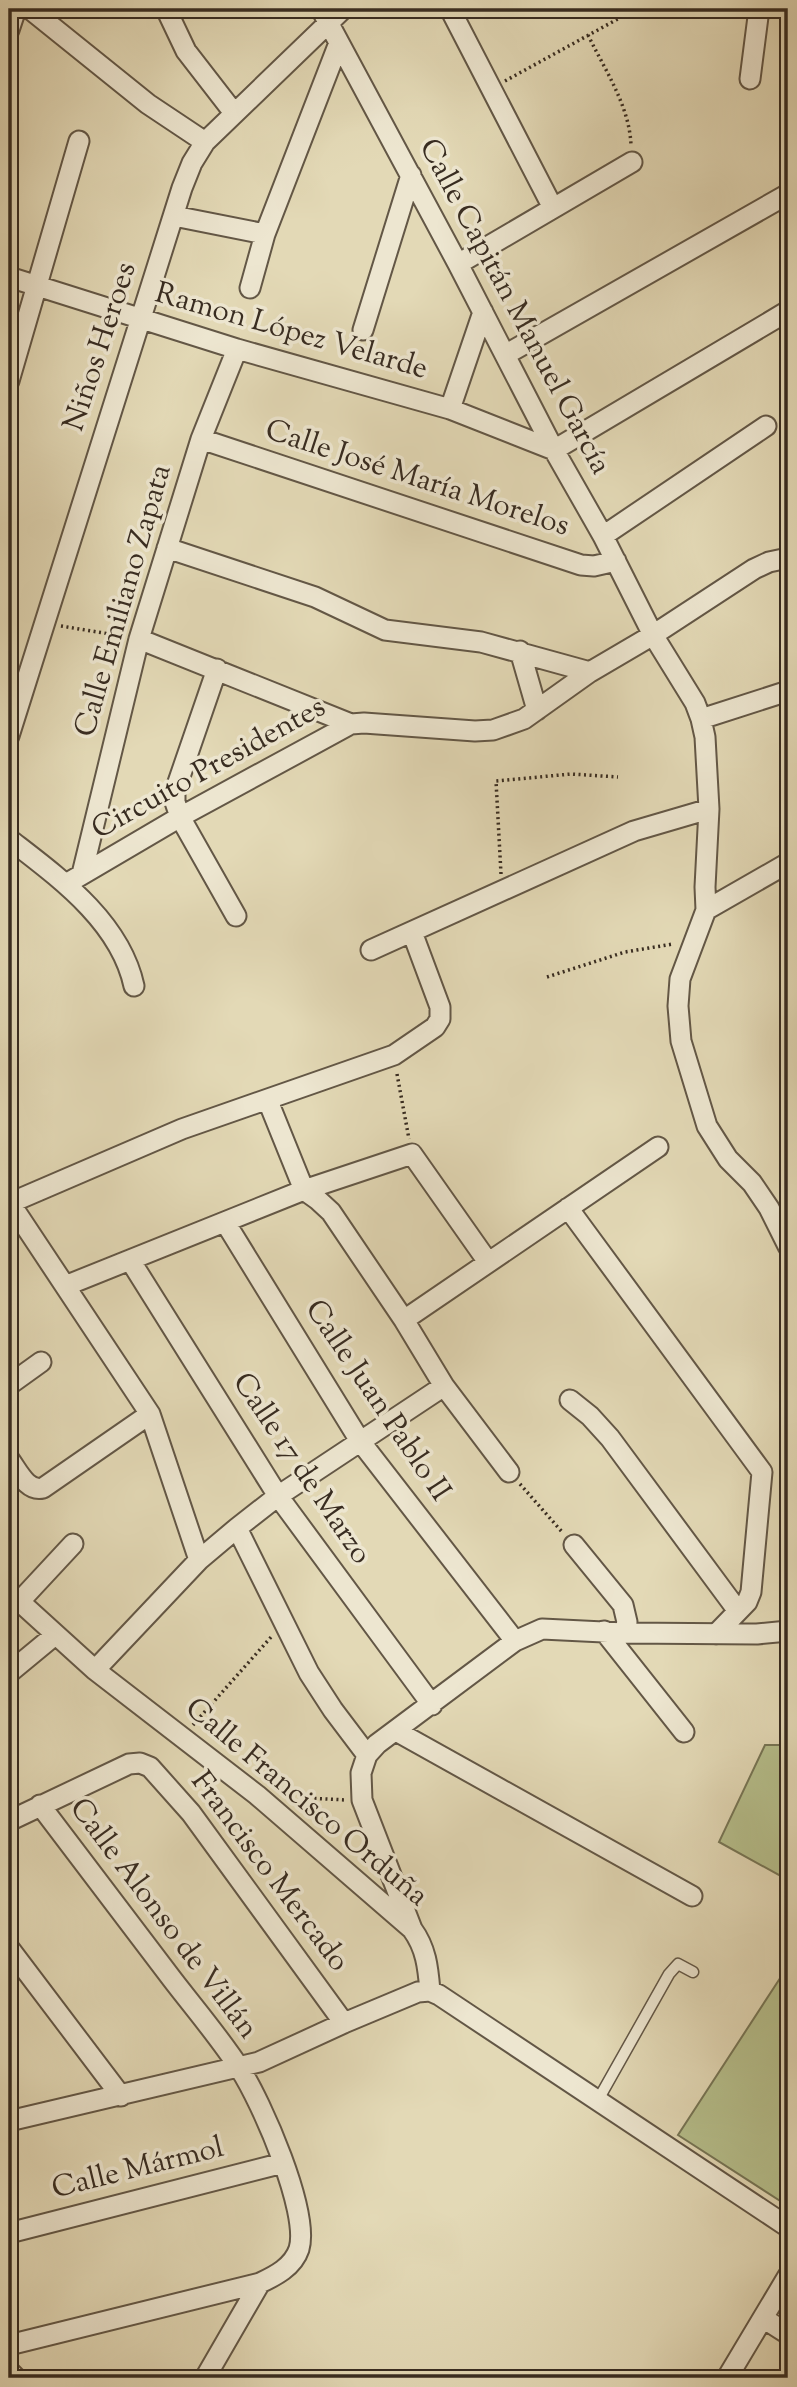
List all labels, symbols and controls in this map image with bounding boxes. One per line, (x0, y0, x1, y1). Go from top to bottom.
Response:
street label: Calle Capitán Manuel García (407, 131, 621, 483)
street label: Niños Heroes (53, 257, 149, 437)
street label: Ramon López Velarde (150, 273, 432, 391)
street label: Calle José María Morelos (259, 409, 575, 549)
street label: Calle Emiliano Zapata (65, 460, 184, 742)
street label: Circuito Presidentes (84, 687, 334, 851)
street label: Calle Juan Pablo II (293, 1291, 461, 1511)
street label: Calle 17 de Marzo (221, 1365, 381, 1573)
street label: Calle Francisco Orduña (175, 1688, 437, 1918)
street label: Francisco Mercado (179, 1763, 359, 1981)
street label: Calle Alonso de Villán (58, 1790, 268, 2049)
street label: Calle Mármol (48, 2127, 228, 2211)

